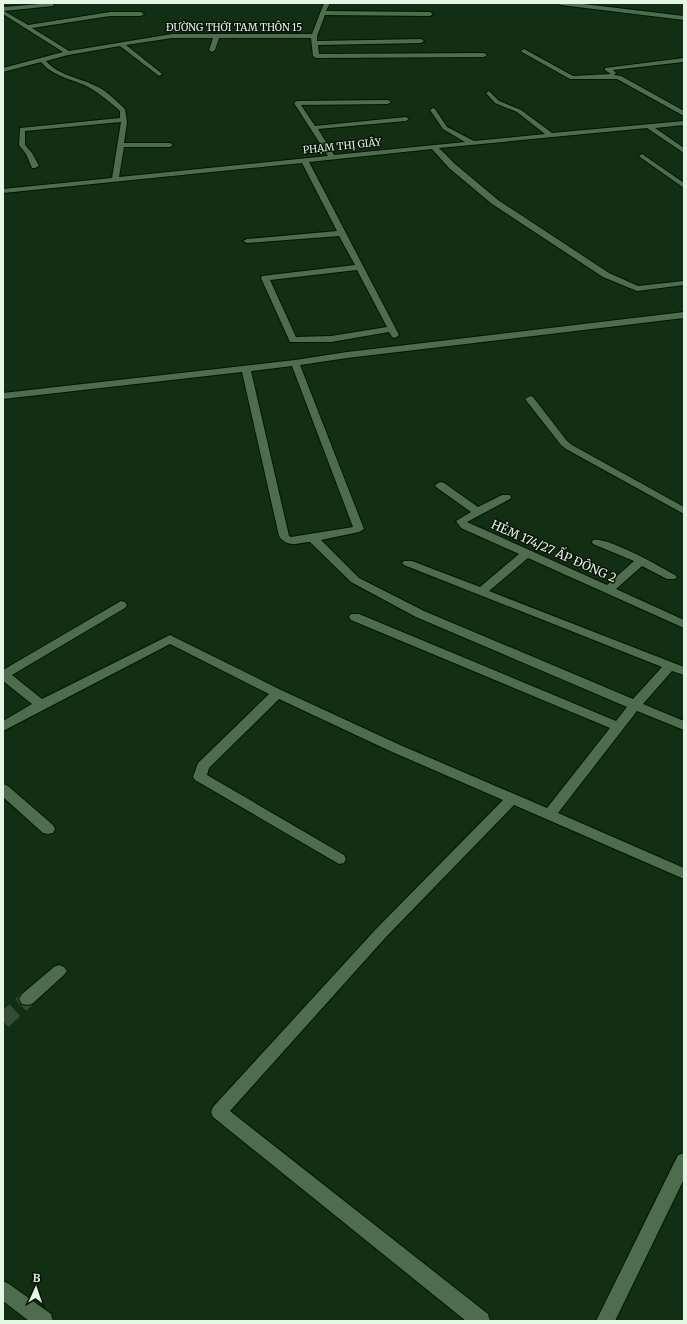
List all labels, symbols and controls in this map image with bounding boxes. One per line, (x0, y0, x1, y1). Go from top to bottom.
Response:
street label: ĐƯỜNG THỚI TAM THÔN 15 (166, 20, 302, 34)
street label: PHẠM THỊ GIÂY (302, 135, 382, 157)
street label: HẺM 174/27 ẤP ĐÔNG 2 (489, 515, 620, 585)
north arrow (16, 1268, 56, 1308)
text: B (32, 1271, 41, 1285)

